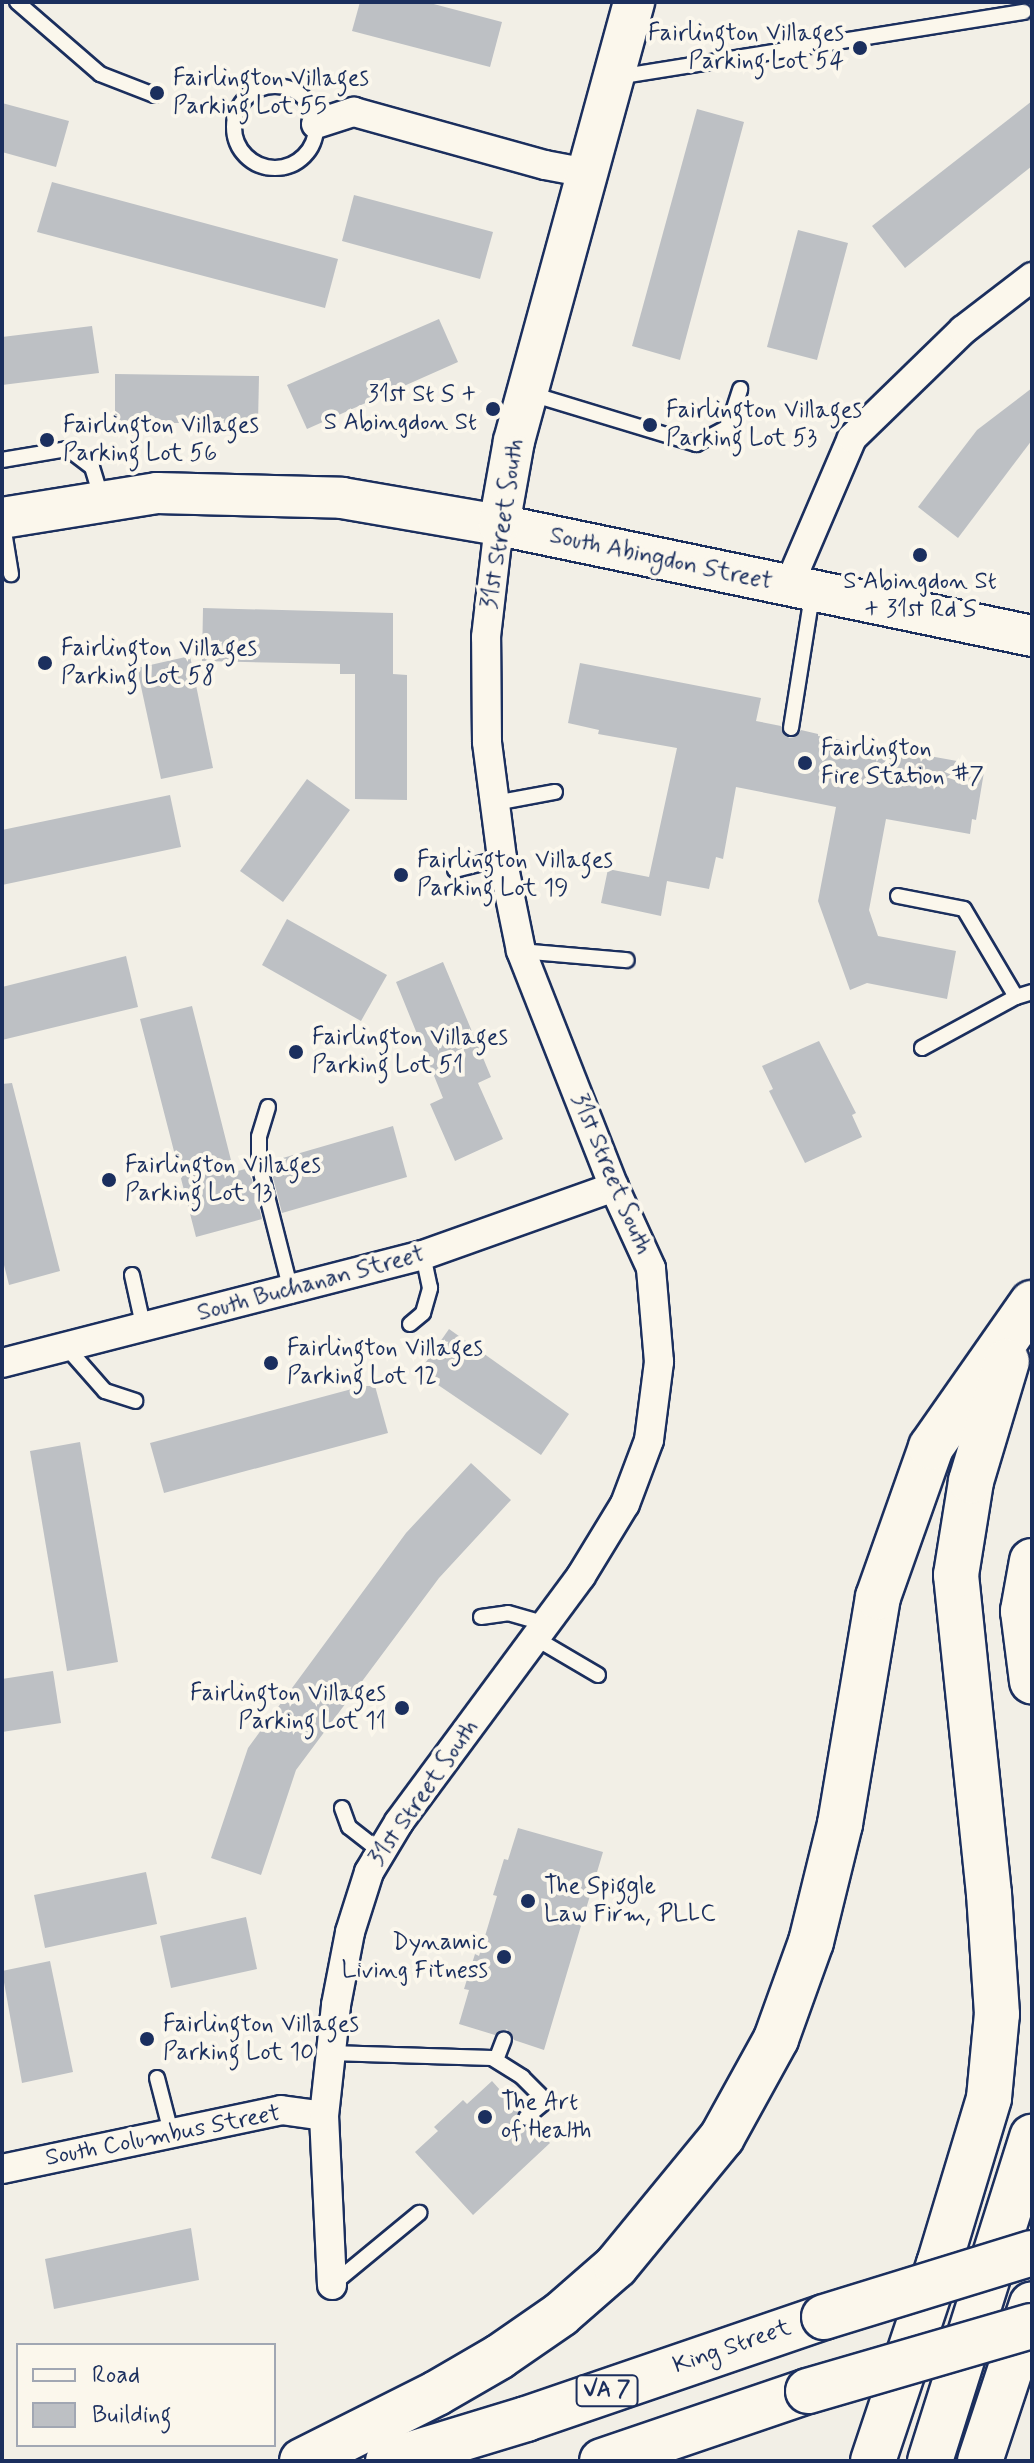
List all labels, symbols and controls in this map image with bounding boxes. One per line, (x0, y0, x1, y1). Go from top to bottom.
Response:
place label: Fairlington Villages Parking Lot 54 (651, 20, 844, 76)
marker: Fairlington Villages Parking Lot 54 (851, 39, 869, 57)
place label: Fairlington Villages Parking Lot 55 (173, 65, 366, 121)
marker: Fairlington Villages Parking Lot 55 (148, 84, 166, 102)
place label: 31st St S + S Abingdon St (336, 381, 477, 437)
place label: Fairlington Villages Parking Lot 53 (666, 397, 859, 453)
marker: 31st St S + S Abingdon St (484, 400, 502, 418)
place label: Fairlington Villages Parking Lot 56 (63, 412, 256, 468)
marker: Fairlington Villages Parking Lot 53 (641, 416, 659, 434)
marker: Fairlington Villages Parking Lot 56 (38, 431, 56, 449)
street label: 31st Street South (475, 437, 531, 611)
street label: South Abingdon Street (548, 521, 774, 597)
marker: S Abingdon St + 31st Rd S (911, 546, 929, 564)
place label: S Abingdon St + 31st Rd S (850, 568, 990, 624)
place label: Fairlington Villages Parking Lot 58 (61, 635, 254, 691)
marker: Fairlington Villages Parking Lot 58 (36, 654, 54, 672)
place label: Fairlington Fire Station #7 (821, 735, 976, 791)
marker: Fairlington Fire Station #7 (796, 754, 814, 772)
place label: Fairlington Villages Parking Lot 19 (417, 847, 610, 903)
marker: Fairlington Villages Parking Lot 19 (392, 866, 410, 884)
place label: Fairlington Villages Parking Lot 51 (312, 1024, 505, 1080)
marker: Fairlington Villages Parking Lot 51 (287, 1043, 305, 1061)
street label: 31st Street South (564, 1089, 658, 1259)
place label: Fairlington Villages Parking Lot 13 (125, 1152, 318, 1208)
marker: Fairlington Villages Parking Lot 13 (100, 1171, 118, 1189)
street label: South Buchanan Street (195, 1240, 427, 1328)
place label: Fairlington Villages Parking Lot 12 (287, 1335, 480, 1391)
marker: Fairlington Villages Parking Lot 12 (262, 1354, 280, 1372)
place label: Fairlington Villages Parking Lot 11 (193, 1680, 386, 1736)
marker: Fairlington Villages Parking Lot 11 (393, 1699, 411, 1717)
street label: 31st Street South (363, 1714, 485, 1872)
place label: The Spiggle Law Firm, PLLC (544, 1873, 717, 1929)
marker: The Spiggle Law Firm, PLLC (519, 1892, 537, 1910)
place label: Dynamic Living Fitness (337, 1929, 488, 1985)
marker: Dynamic Living Fitness (495, 1948, 513, 1966)
place label: Fairlington Villages Parking Lot 10 (163, 2011, 356, 2067)
marker: Fairlington Villages Parking Lot 10 (138, 2030, 156, 2048)
place label: The Art of Health (501, 2089, 593, 2145)
street label: South Columbus Street (44, 2099, 282, 2173)
marker: The Art of Health (476, 2108, 494, 2126)
street label: King Street (669, 2313, 795, 2381)
legend (16, 2343, 276, 2447)
text: Road (92, 2360, 140, 2391)
road number: VA 7 (575, 2373, 639, 2409)
text: Building (92, 2400, 172, 2431)

